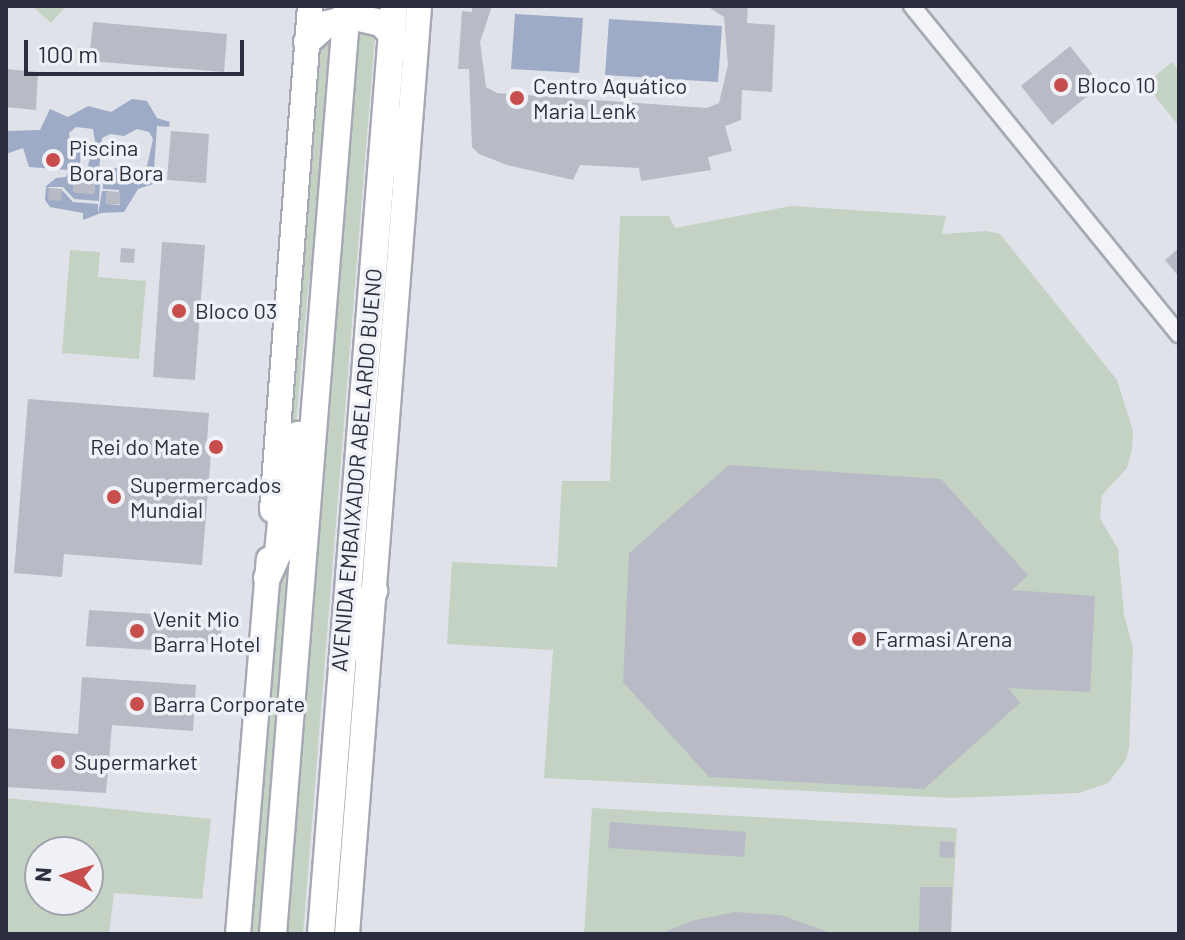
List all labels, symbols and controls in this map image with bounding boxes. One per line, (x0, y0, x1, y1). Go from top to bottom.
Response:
scale bar (28, 24, 248, 74)
text: 100 m (38, 39, 98, 68)
place label: Centro Aquático Maria Lenk (533, 72, 687, 124)
place label: Bloco 10 (1077, 72, 1156, 98)
marker: Bloco 10 (1052, 76, 1070, 94)
marker: Centro Aquático Maria Lenk (508, 89, 526, 107)
place label: Piscina Bora Bora (69, 134, 163, 186)
marker: Piscina Bora Bora (44, 151, 62, 169)
street label: AVENIDA EMBAIXADOR ABELARDO BUENO (325, 267, 387, 673)
place label: Bloco 03 (195, 298, 277, 324)
marker: Bloco 03 (170, 302, 188, 320)
place label: Rei do Mate (90, 434, 200, 460)
marker: Rei do Mate (207, 438, 225, 456)
place label: Supermercados Mundial (130, 471, 281, 522)
marker: Supermercados Mundial (105, 488, 123, 506)
place label: Venit Mio Barra Hotel (153, 605, 260, 656)
marker: Venit Mio Barra Hotel (128, 622, 146, 640)
place label: Farmasi Arena (875, 626, 1012, 652)
marker: Farmasi Arena (850, 630, 868, 648)
place label: Barra Corporate (153, 691, 305, 717)
marker: Barra Corporate (128, 695, 146, 713)
place label: Supermarket (74, 749, 198, 775)
marker: Supermarket (49, 753, 67, 771)
north arrow (24, 836, 104, 916)
text: N (29, 866, 56, 883)

